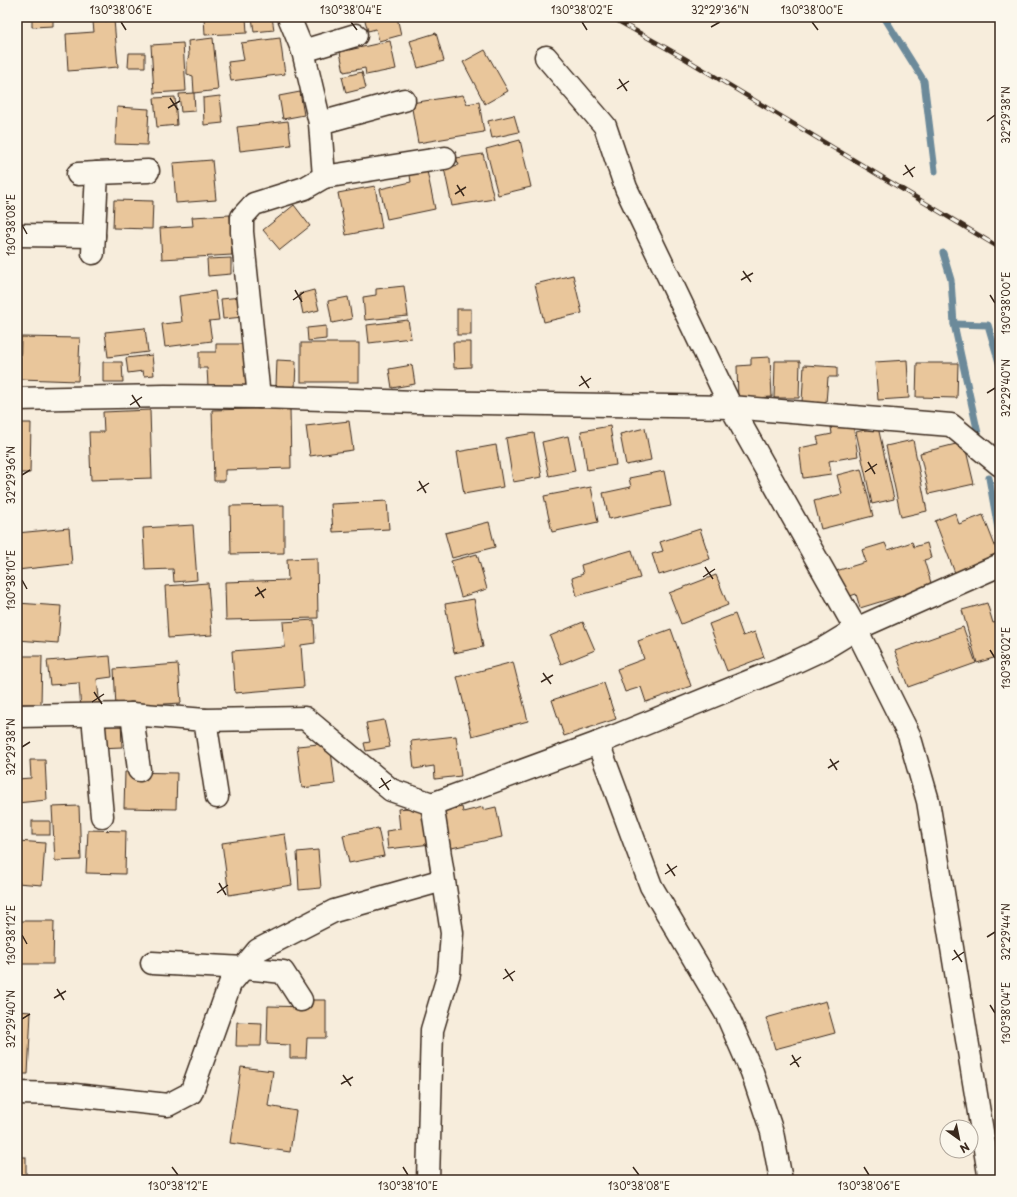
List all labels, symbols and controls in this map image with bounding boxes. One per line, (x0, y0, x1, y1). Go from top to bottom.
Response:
text: 130°38'06"E (90, 2, 152, 17)
text: 130°38'04"E (320, 2, 382, 17)
text: 130°38'02"E (551, 2, 613, 17)
text: 32°29'36"N (691, 2, 749, 17)
text: 130°38'00"E (781, 2, 843, 17)
text: 32°29'38"N (998, 86, 1013, 144)
text: 130°38'08"E (3, 194, 18, 256)
text: 130°38'00"E (998, 272, 1013, 334)
text: 32°29'40"N (998, 359, 1013, 417)
text: 32°29'36"N (3, 446, 18, 504)
text: 130°38'10"E (3, 550, 18, 610)
text: 130°38'02"E (998, 627, 1013, 689)
text: 32°29'38"N (3, 718, 18, 776)
text: 32°29'44"N (998, 903, 1013, 961)
text: 130°38'12"E (3, 905, 18, 965)
text: 130°38'04"E (998, 982, 1013, 1044)
text: 32°29'40"N (3, 990, 18, 1048)
north arrow (939, 1119, 979, 1159)
text: N (956, 1138, 973, 1157)
text: 130°38'12"E (148, 1178, 208, 1193)
text: 130°38'10"E (378, 1178, 438, 1193)
text: 130°38'08"E (608, 1178, 670, 1193)
text: 130°38'06"E (838, 1178, 900, 1193)

